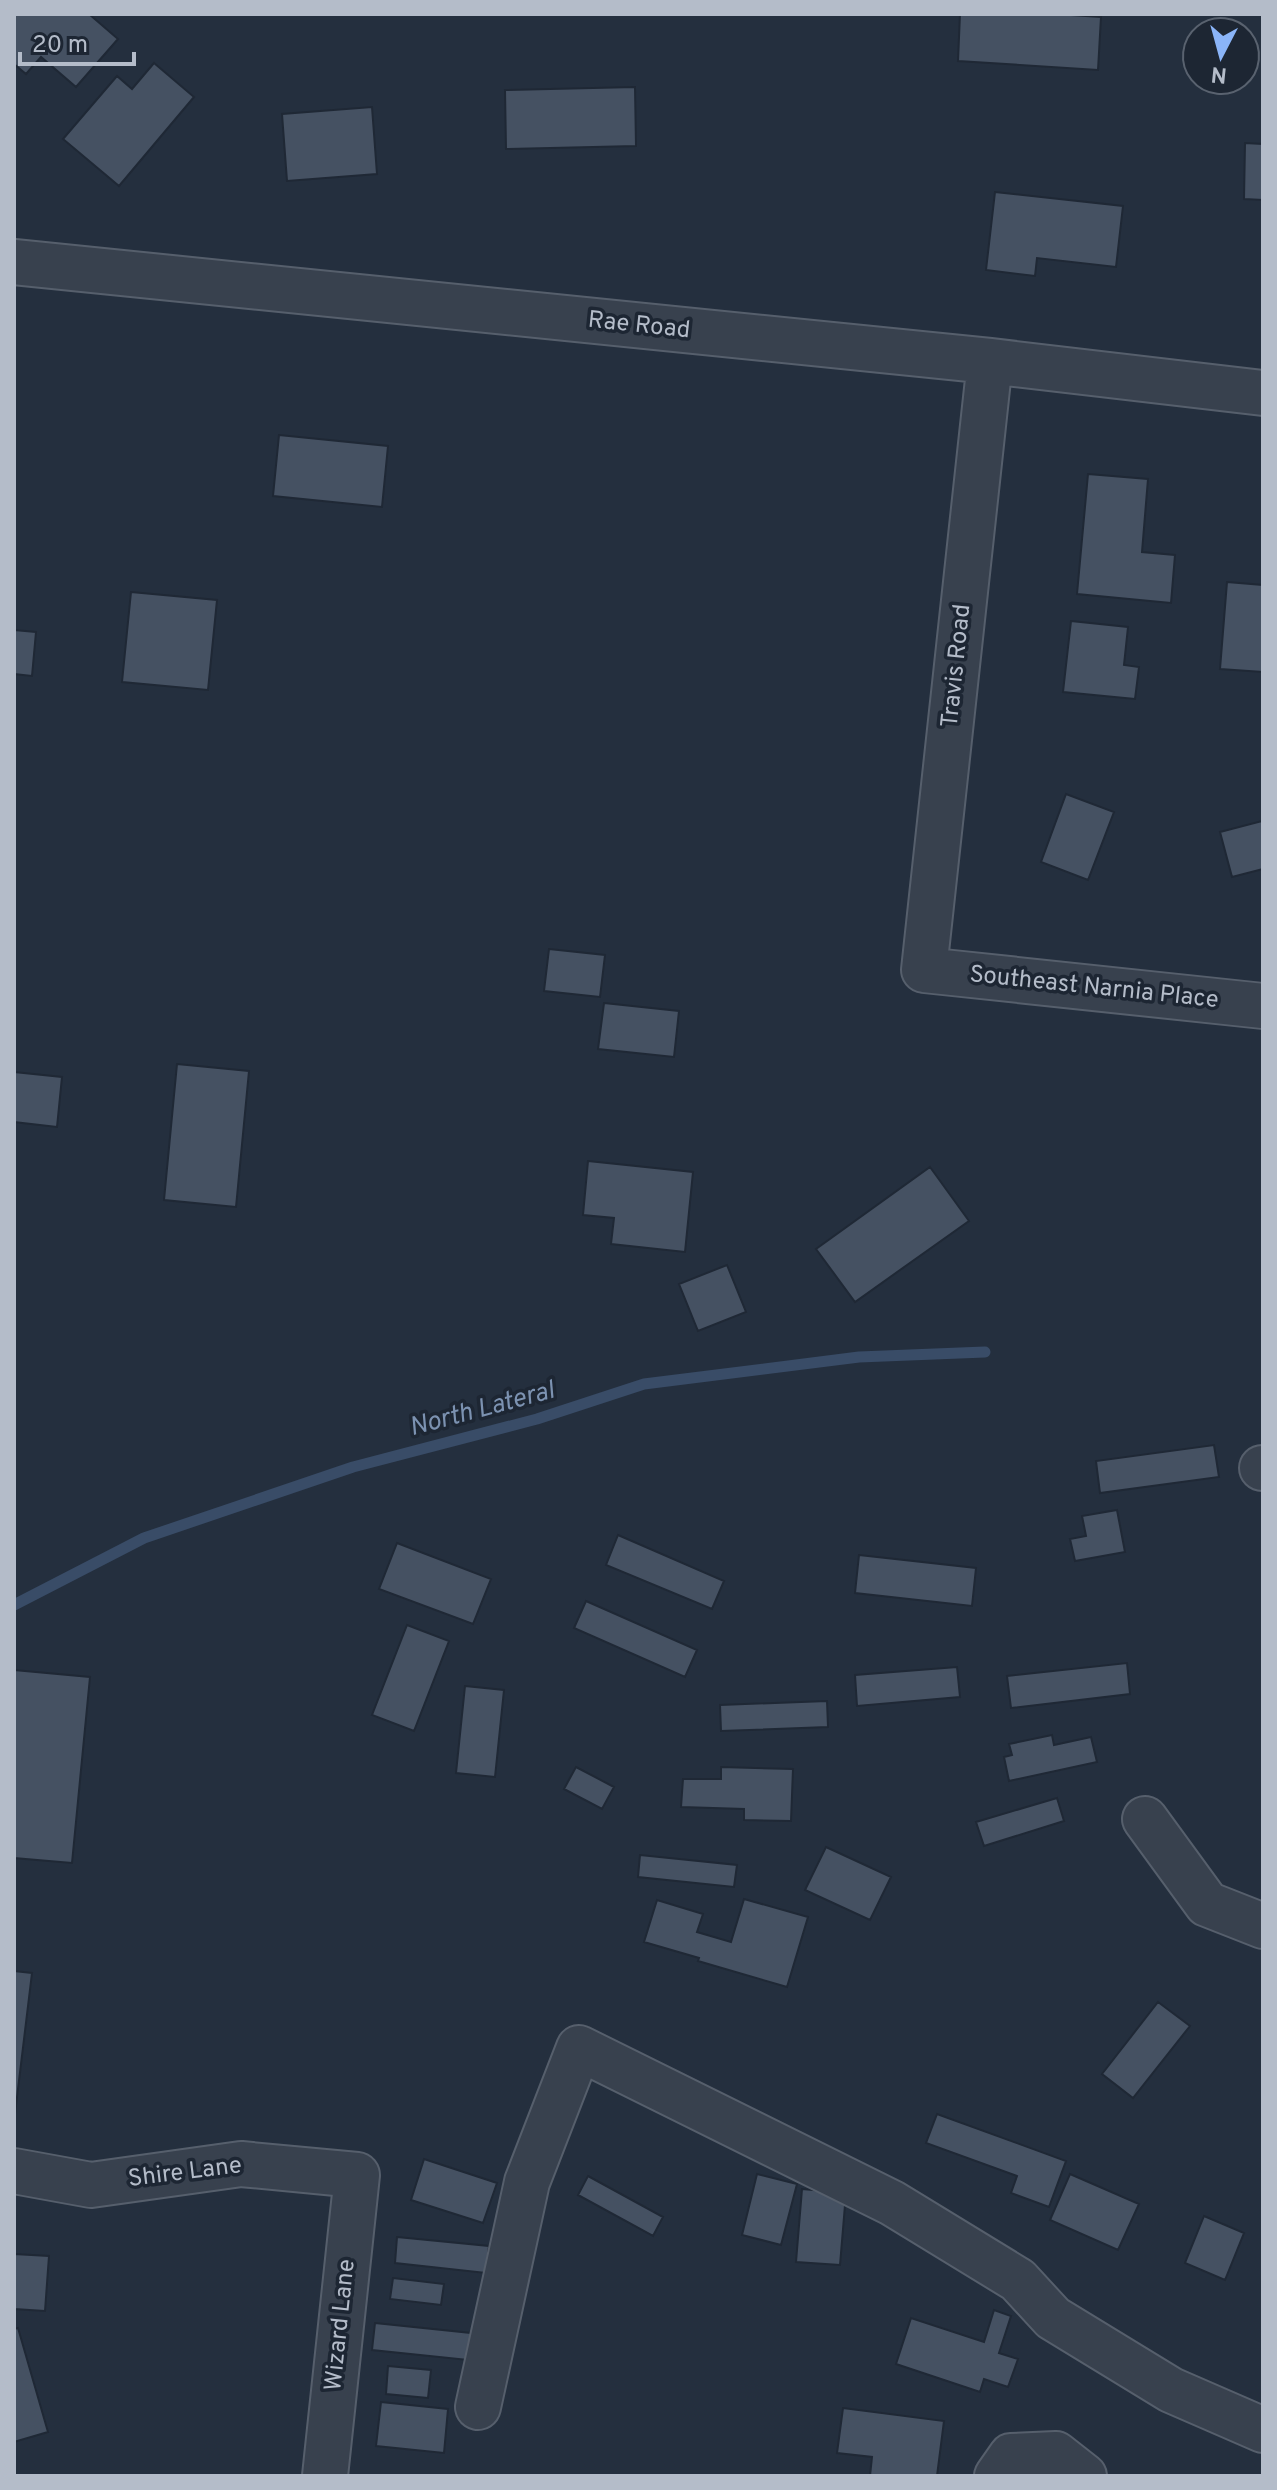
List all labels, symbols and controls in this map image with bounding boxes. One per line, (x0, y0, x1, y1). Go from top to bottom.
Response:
scale bar (20, 16, 134, 66)
north arrow (1181, 16, 1261, 96)
text: 20 m (32, 31, 88, 61)
text: N (1210, 59, 1228, 88)
street label: Rae Road (586, 306, 692, 346)
street label: Travis Road (936, 603, 978, 729)
street label: Southeast Narnia Place (968, 960, 1220, 1016)
water label: North Lateral (406, 1374, 560, 1445)
street label: Shire Lane (126, 2151, 244, 2195)
street label: Wizard Lane (319, 2258, 363, 2392)

